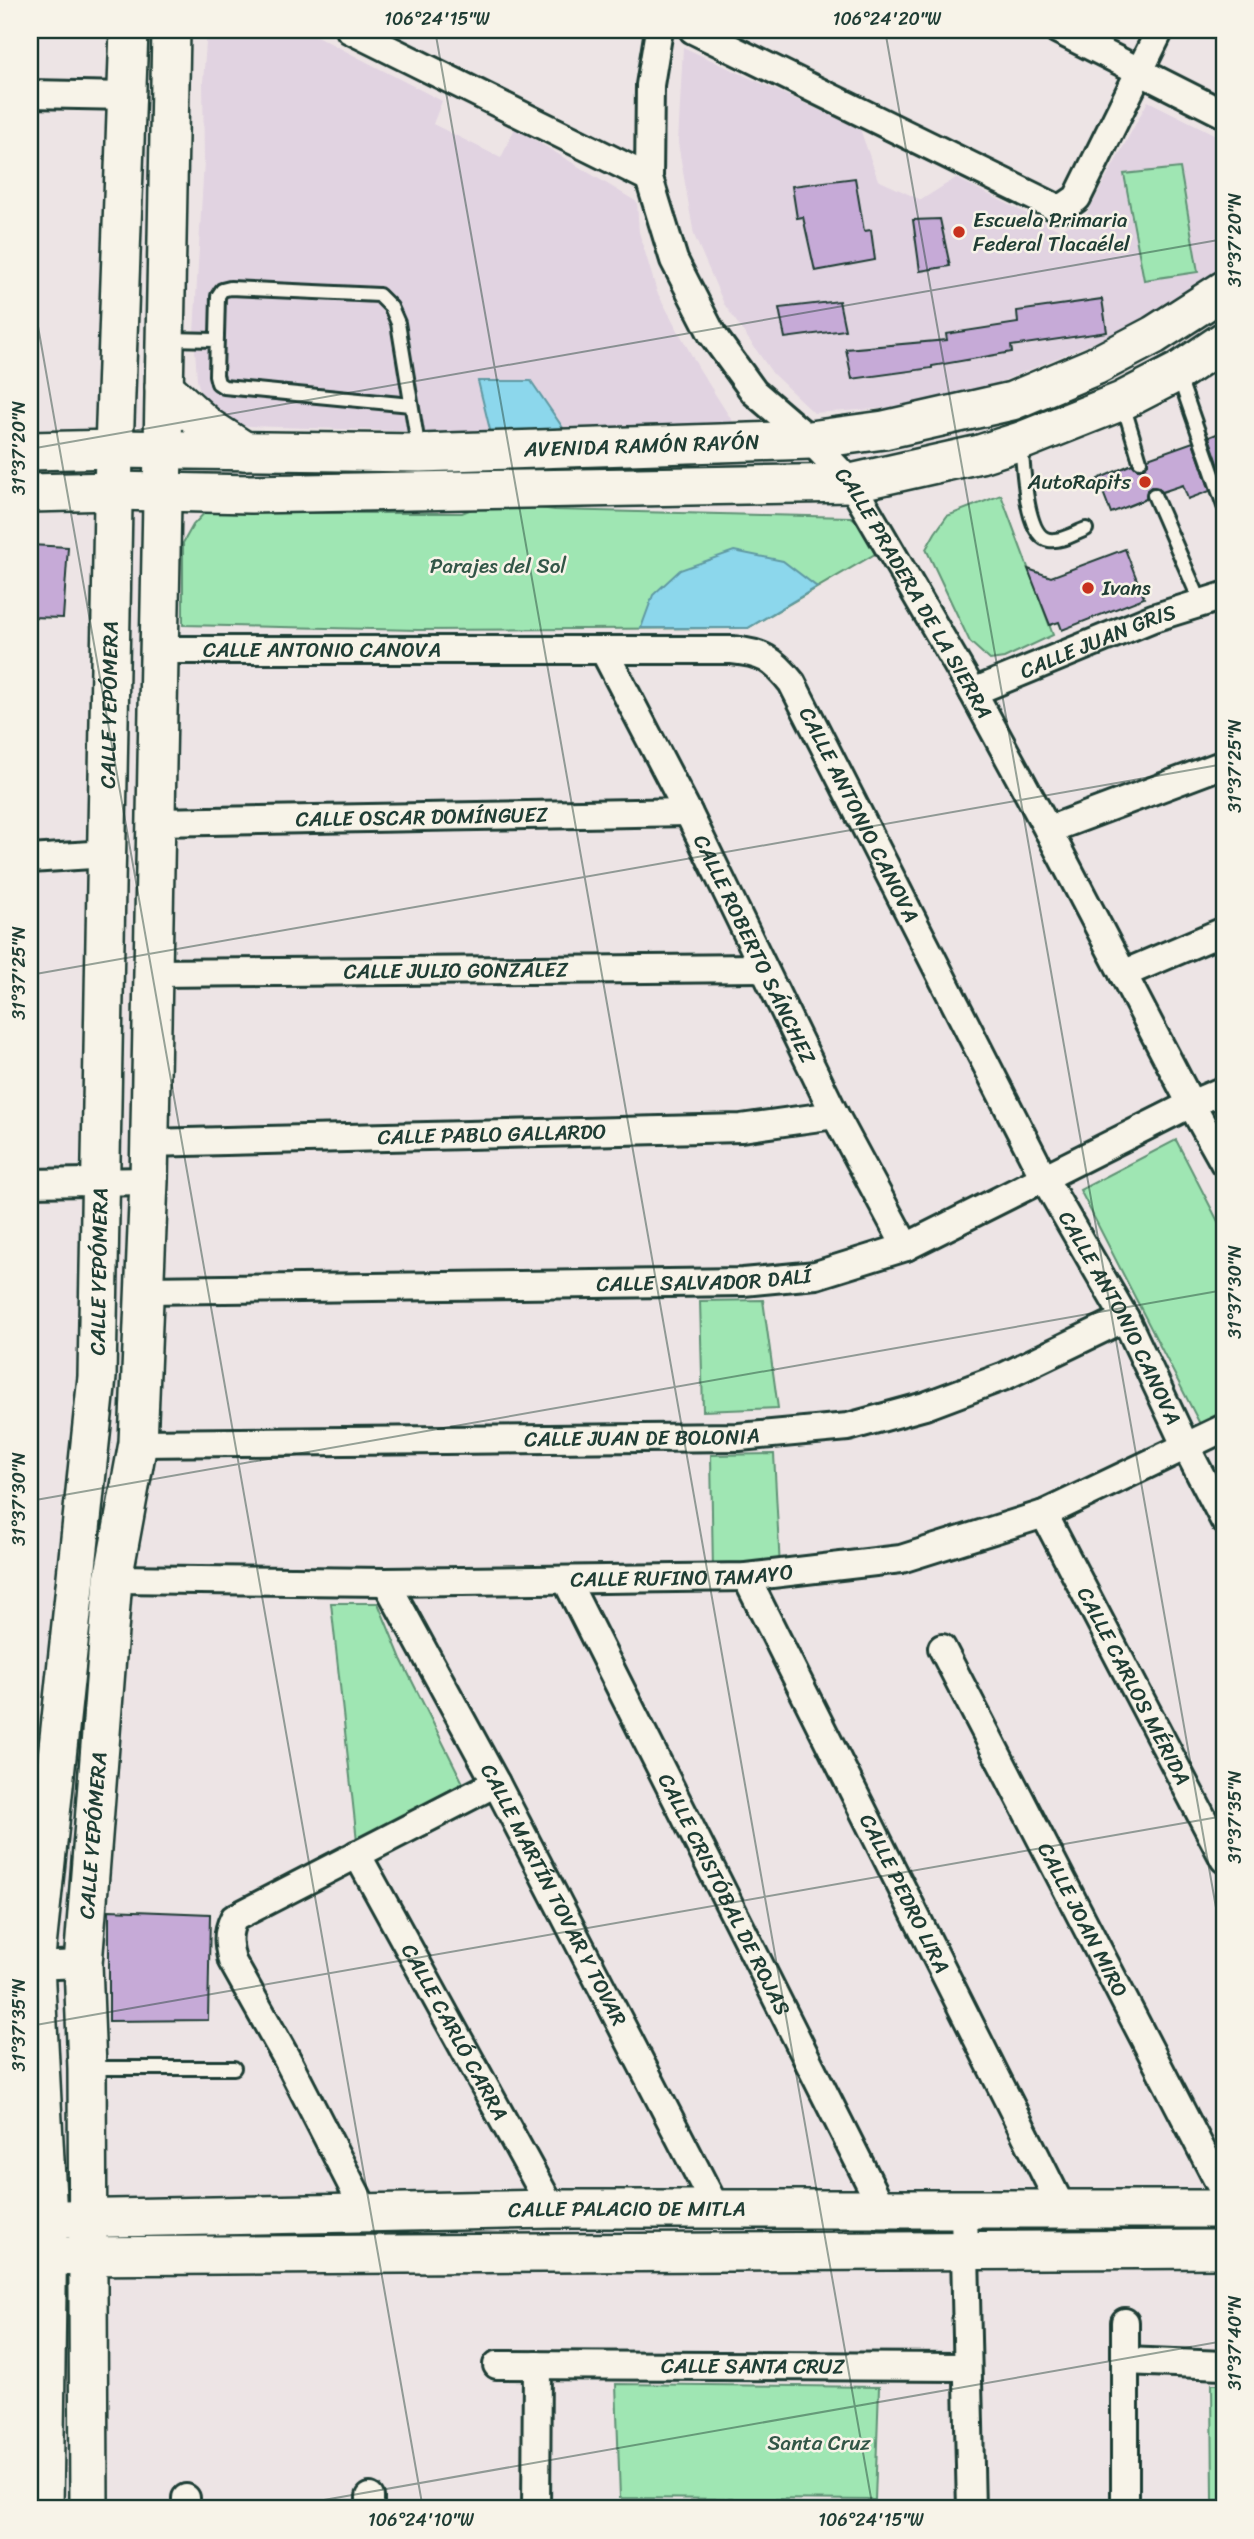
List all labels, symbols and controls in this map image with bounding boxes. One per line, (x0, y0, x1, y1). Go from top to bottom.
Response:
text: 106°24'15"W (384, 3, 491, 35)
text: 106°24'20"W (833, 3, 942, 35)
text: 31°37'20"N (1219, 193, 1251, 287)
place label: Escuela Primaria Federal Tlacaélel (973, 201, 1131, 263)
marker: Escuela Primaria Federal Tlacaélel (951, 224, 967, 240)
text: 31°37'20"N (3, 401, 35, 495)
street label: AVENIDA RAMÓN RAYÓN (522, 423, 760, 469)
street label: CALLE PRADERA DE LA SIERRA (825, 457, 1003, 726)
place label: AutoRapits (1027, 463, 1131, 501)
marker: AutoRapits (1137, 474, 1153, 490)
park label: Parajes del Sol (430, 547, 567, 585)
place label: Ivans (1101, 569, 1151, 607)
marker: Ivans (1080, 580, 1096, 596)
street label: CALLE JUAN GRIS (1014, 593, 1181, 690)
street label: CALLE YEPÓMERA (89, 621, 130, 789)
street label: CALLE ANTONIO CANOVA (203, 631, 441, 669)
street label: CALLE ANTONIO CANOVA (788, 700, 930, 929)
text: 31°37'25"N (1219, 719, 1251, 813)
street label: CALLE OSCAR DOMÍNGUEZ (295, 796, 549, 838)
street label: CALLE ROBERTO SÁNCHEZ (682, 828, 827, 1071)
text: 31°37'25"N (3, 926, 35, 1020)
street label: CALLE JULIO GONZÁLEZ (343, 951, 569, 990)
street label: CALLE PABLO GALLARDO (377, 1112, 607, 1156)
street label: CALLE YEPÓMERA (78, 1187, 119, 1356)
street label: CALLE ANTONIO CANOVA (1048, 1203, 1192, 1432)
text: 31°37'30"N (1219, 1245, 1251, 1339)
street label: CALLE SALVADOR DALÍ (596, 1256, 815, 1303)
street label: CALLE JUAN DE BOLONIA (524, 1416, 761, 1458)
text: 31°37'30"N (3, 1452, 35, 1546)
street label: CALLE RUFINO TAMAYO (570, 1553, 795, 1598)
street label: CALLE CARLOS MÉRIDA (1066, 1580, 1201, 1792)
street label: CALLE YEPÓMERA (68, 1750, 118, 1921)
street label: CALLE MARTÍN TOVAR Y TOVAR (470, 1756, 638, 2033)
street label: CALLE CRISTÓBAL DE ROJAS (647, 1766, 801, 2022)
text: 31°37'35"N (1219, 1770, 1251, 1864)
street label: CALLE PEDRO LIRA (848, 1807, 961, 1980)
street label: CALLE JOAN MIRO (1027, 1835, 1139, 2004)
street label: CALLE CARLÓ CARRA (391, 1936, 519, 2128)
text: 31°37'35"N (3, 1978, 35, 2072)
street label: CALLE PALACIO DE MITLA (508, 2190, 746, 2229)
text: 31°37'40"N (1219, 2295, 1251, 2390)
street label: CALLE SANTA CRUZ (661, 2347, 845, 2385)
park label: Santa Cruz (767, 2424, 872, 2462)
text: 106°24'10"W (368, 2504, 475, 2536)
text: 106°24'15"W (818, 2504, 925, 2536)

